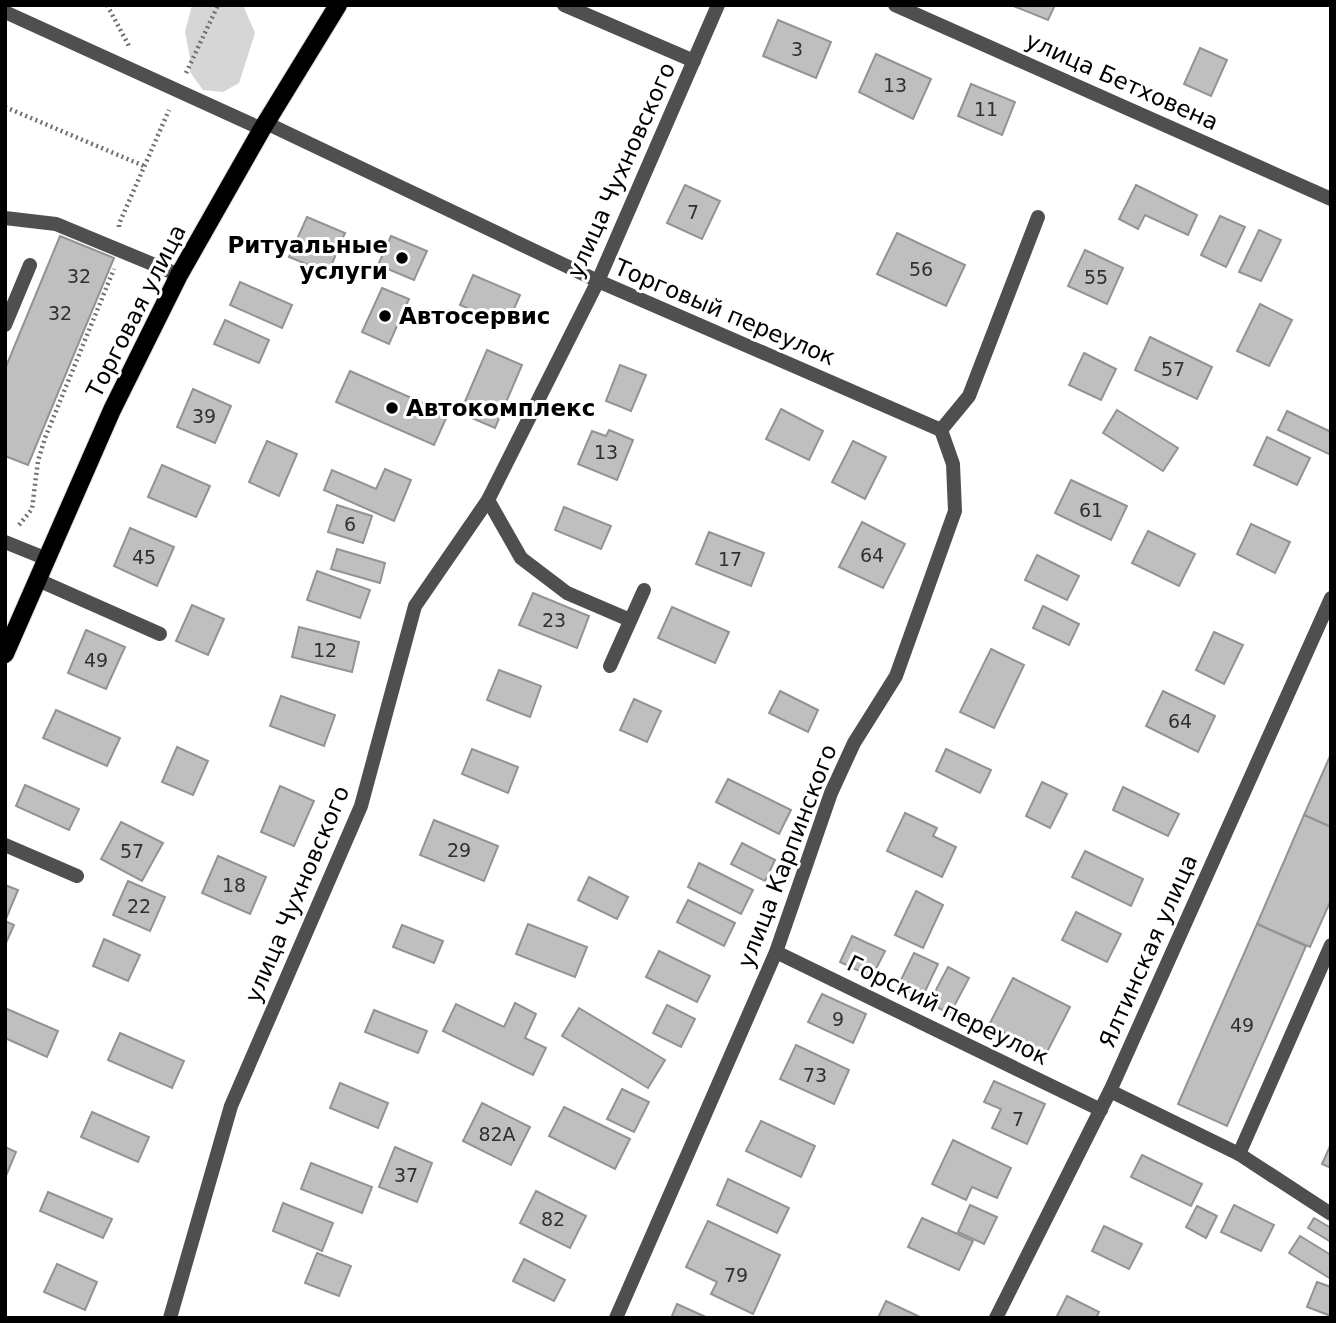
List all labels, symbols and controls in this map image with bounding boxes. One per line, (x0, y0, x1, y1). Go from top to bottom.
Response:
street label: улица Бетховена (1022, 27, 1222, 135)
house number: 3 (791, 38, 803, 60)
street label: улица Чухновского (562, 58, 680, 282)
house number: 13 (883, 74, 907, 96)
house number: 11 (974, 98, 998, 120)
house number: 7 (687, 201, 699, 223)
street label: Торговая улица (81, 220, 191, 403)
place label: Ритуальные услуги (228, 232, 388, 284)
marker: Ритуальные услуги (394, 250, 410, 266)
street label: Торговый переулок (610, 253, 839, 370)
house number: 56 (909, 258, 933, 280)
house number: 32 (67, 265, 91, 287)
house number: 55 (1084, 266, 1108, 288)
house number: 32 (48, 302, 72, 324)
place label: Автосервис (399, 303, 551, 329)
marker: Автосервис (377, 308, 393, 324)
house number: 57 (1161, 358, 1185, 380)
place label: Автокомплекс (406, 395, 595, 421)
marker: Автокомплекс (384, 400, 400, 416)
house number: 39 (192, 405, 216, 427)
house number: 13 (594, 441, 618, 463)
house number: 61 (1079, 499, 1103, 521)
house number: 6 (344, 513, 356, 535)
house number: 64 (860, 544, 884, 566)
house number: 45 (132, 546, 156, 568)
house number: 17 (718, 548, 742, 570)
house number: 23 (542, 609, 566, 631)
house number: 12 (313, 639, 337, 661)
house number: 49 (84, 649, 108, 671)
house number: 64 (1168, 710, 1192, 732)
street label: улица Карпинского (732, 741, 842, 971)
street label: улица Чухновского (240, 782, 354, 1006)
house number: 29 (447, 839, 471, 861)
house number: 57 (120, 840, 144, 862)
street label: Ялтинская улица (1094, 850, 1202, 1052)
house number: 18 (222, 874, 246, 896)
house number: 22 (127, 895, 151, 917)
street label: Горский переулок (843, 950, 1053, 1070)
house number: 9 (832, 1008, 844, 1030)
house number: 49 (1230, 1014, 1254, 1036)
house number: 73 (803, 1064, 827, 1086)
house number: 7 (1012, 1108, 1024, 1130)
house number: 82А (478, 1123, 516, 1145)
house number: 37 (394, 1164, 418, 1186)
house number: 82 (541, 1208, 565, 1230)
house number: 79 (724, 1264, 748, 1286)

